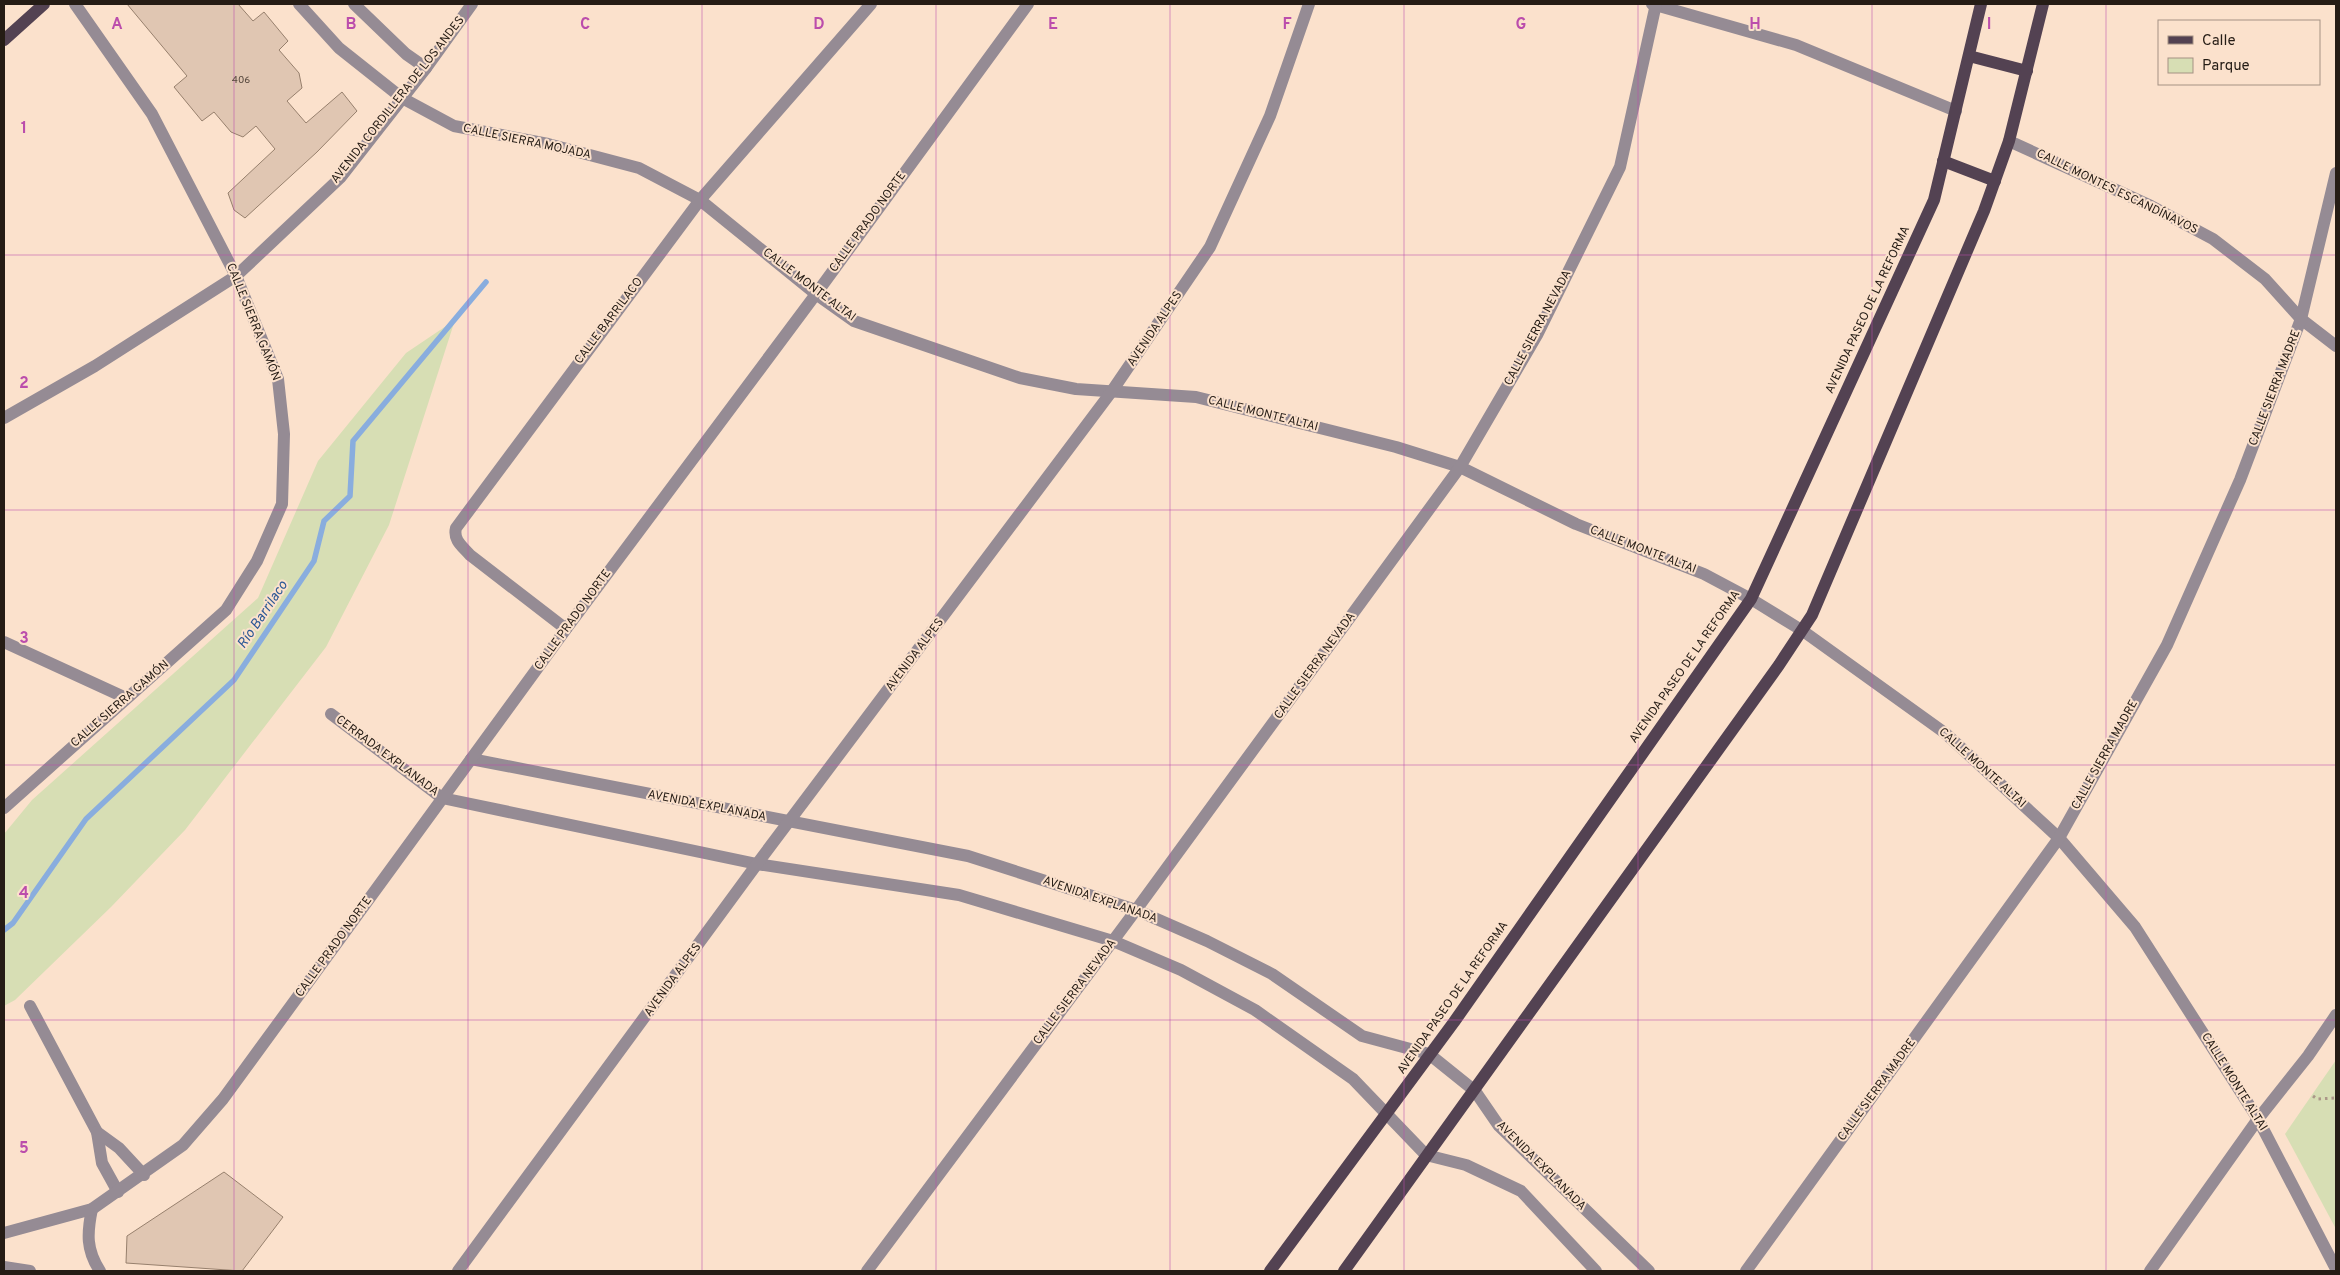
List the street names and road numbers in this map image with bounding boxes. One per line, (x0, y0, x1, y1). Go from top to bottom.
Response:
street label: AVENIDA CORDILLERA DE LOS ANDES (328, 13, 468, 187)
street label: CALLE SIERRA MOJADA (462, 121, 592, 163)
street label: CALLE MONTES ESCANDÍNAVOS (2033, 146, 2201, 238)
street label: CALLE PRADO NORTE (826, 168, 910, 276)
street label: AVENIDA PASEO DE LA REFORMA (1822, 224, 1914, 396)
street label: CALLE MONTE ALTAI (759, 245, 859, 325)
street label: CALLE SIERRA GAMÓN (222, 261, 284, 383)
street label: CALLE SIERRA NEVADA (1501, 267, 1575, 389)
street label: CALLE BARRILACO (571, 274, 647, 368)
street label: AVENIDA ALPES (1124, 288, 1186, 370)
street label: CALLE SIERRA MADRE (2245, 328, 2305, 448)
street label: CALLE MONTE ALTAI (1206, 393, 1320, 435)
street label: CALLE MONTE ALTAI (1588, 522, 1698, 578)
street label: CALLE PRADO NORTE (531, 566, 615, 674)
street label: AVENIDA PASEO DE LA REFORMA (1626, 587, 1744, 747)
street label: CALLE SIERRA NEVADA (1271, 609, 1359, 723)
street label: AVENIDA ALPES (882, 615, 948, 695)
street label: CALLE SIERRA GAMÓN (67, 657, 173, 751)
street label: CALLE SIERRA MADRE (2068, 697, 2142, 813)
street label: CERRADA EXPLANADA (332, 712, 442, 800)
street label: CALLE MONTE ALTAI (1935, 724, 2029, 812)
street label: AVENIDA EXPLANADA (646, 787, 768, 825)
street label: AVENIDA EXPLANADA (1041, 873, 1159, 927)
street label: CALLE PRADO NORTE (292, 893, 376, 1001)
street label: AVENIDA PASEO DE LA REFORMA (1394, 918, 1512, 1078)
street label: CALLE SIERRA NEVADA (1030, 936, 1120, 1048)
street label: AVENIDA ALPES (641, 940, 705, 1020)
street label: CALLE MONTE ALTAI (2197, 1030, 2271, 1134)
street label: CALLE SIERRA MADRE (1834, 1035, 1920, 1145)
street label: AVENIDA EXPLANADA (1493, 1118, 1589, 1214)

